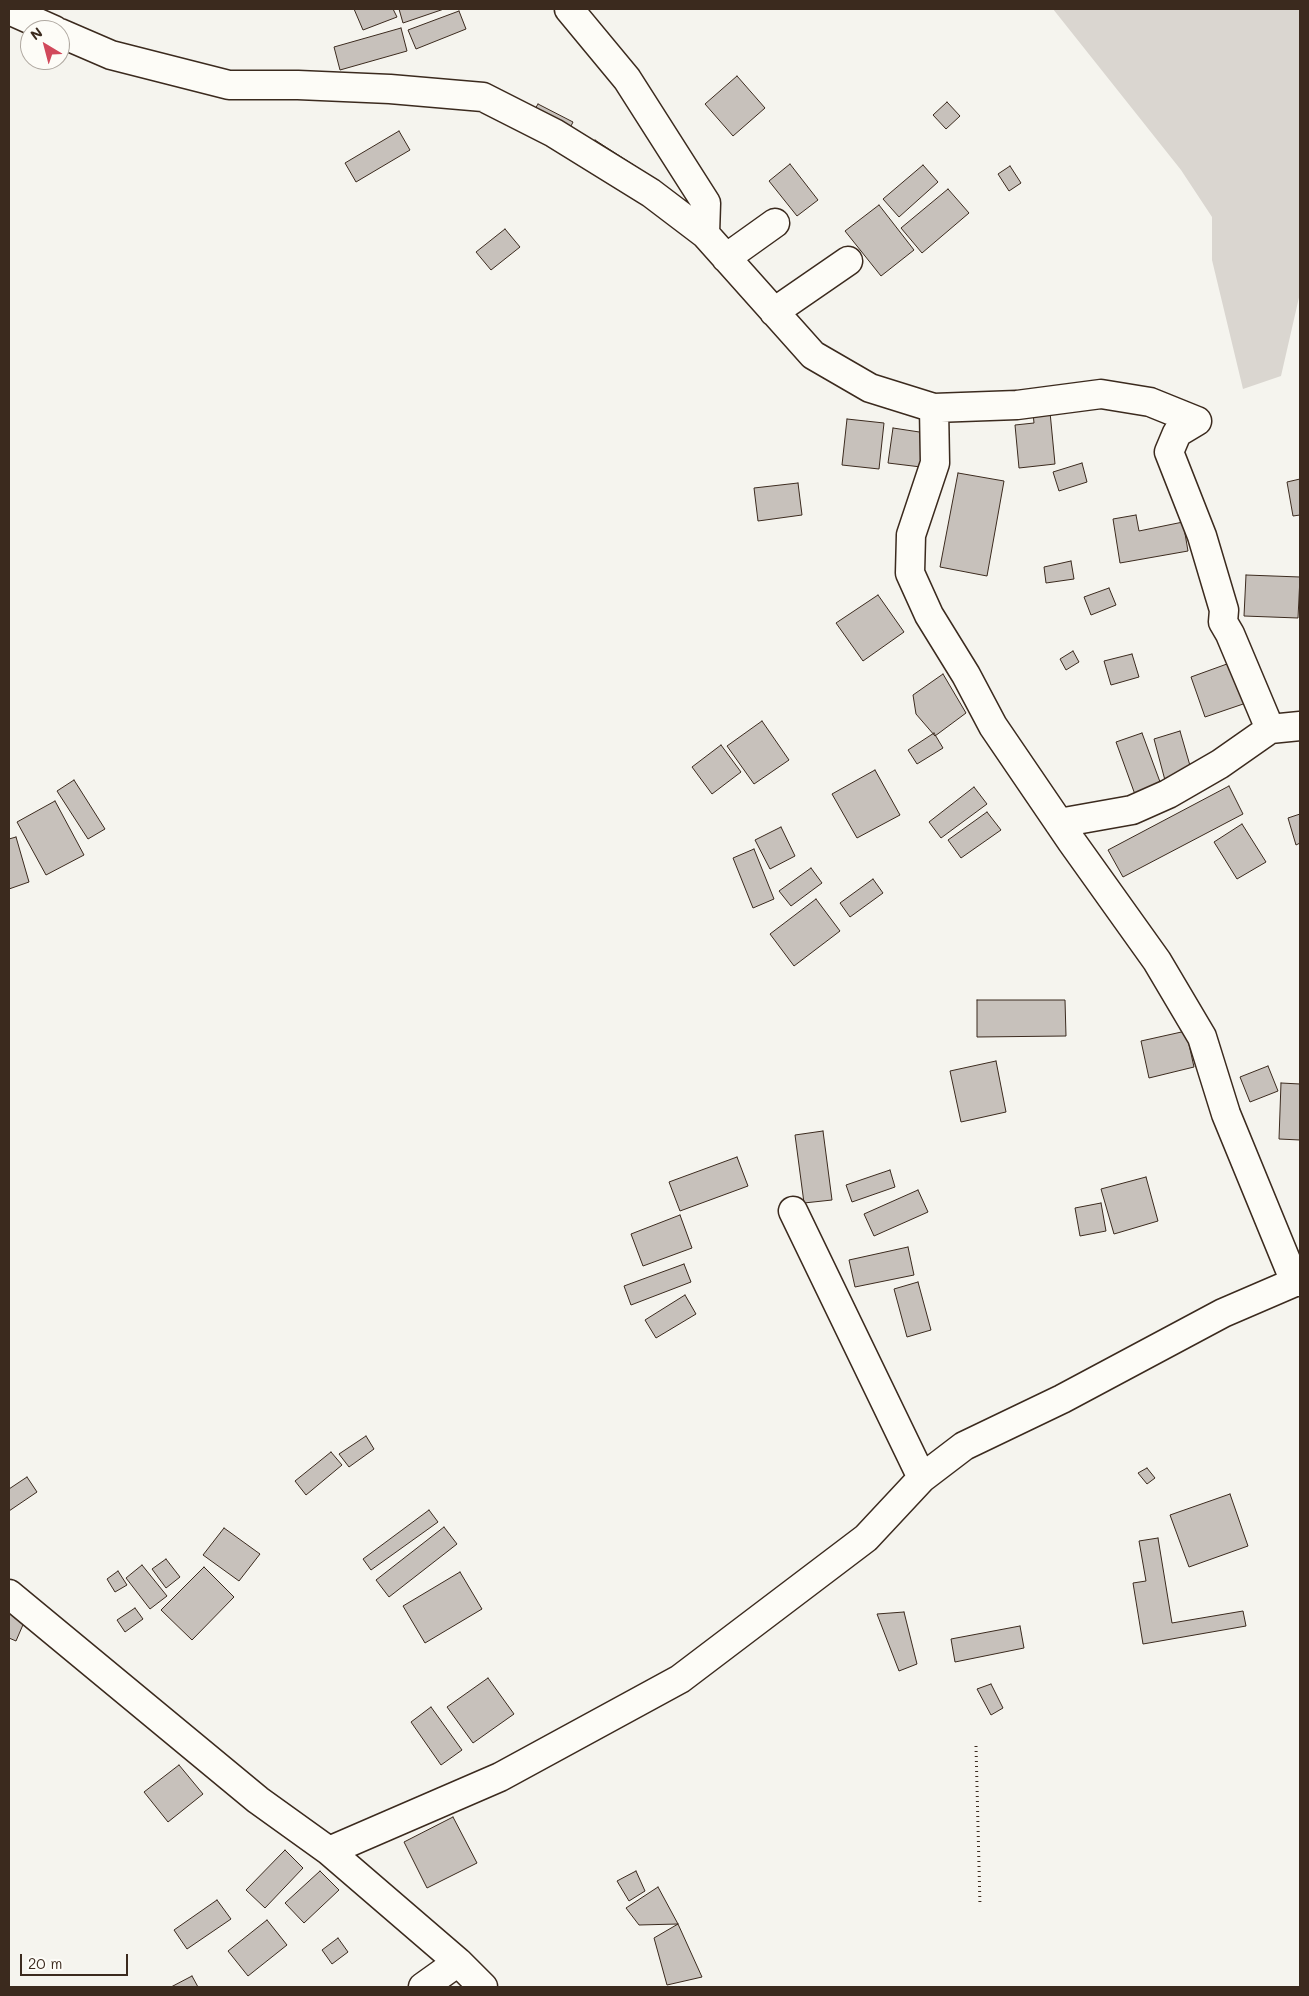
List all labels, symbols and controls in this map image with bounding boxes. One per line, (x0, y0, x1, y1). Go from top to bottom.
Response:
north arrow (20, 20, 70, 70)
text: N (26, 23, 46, 44)
scale bar (22, 1944, 130, 1976)
text: 20 m (28, 1953, 62, 1973)

